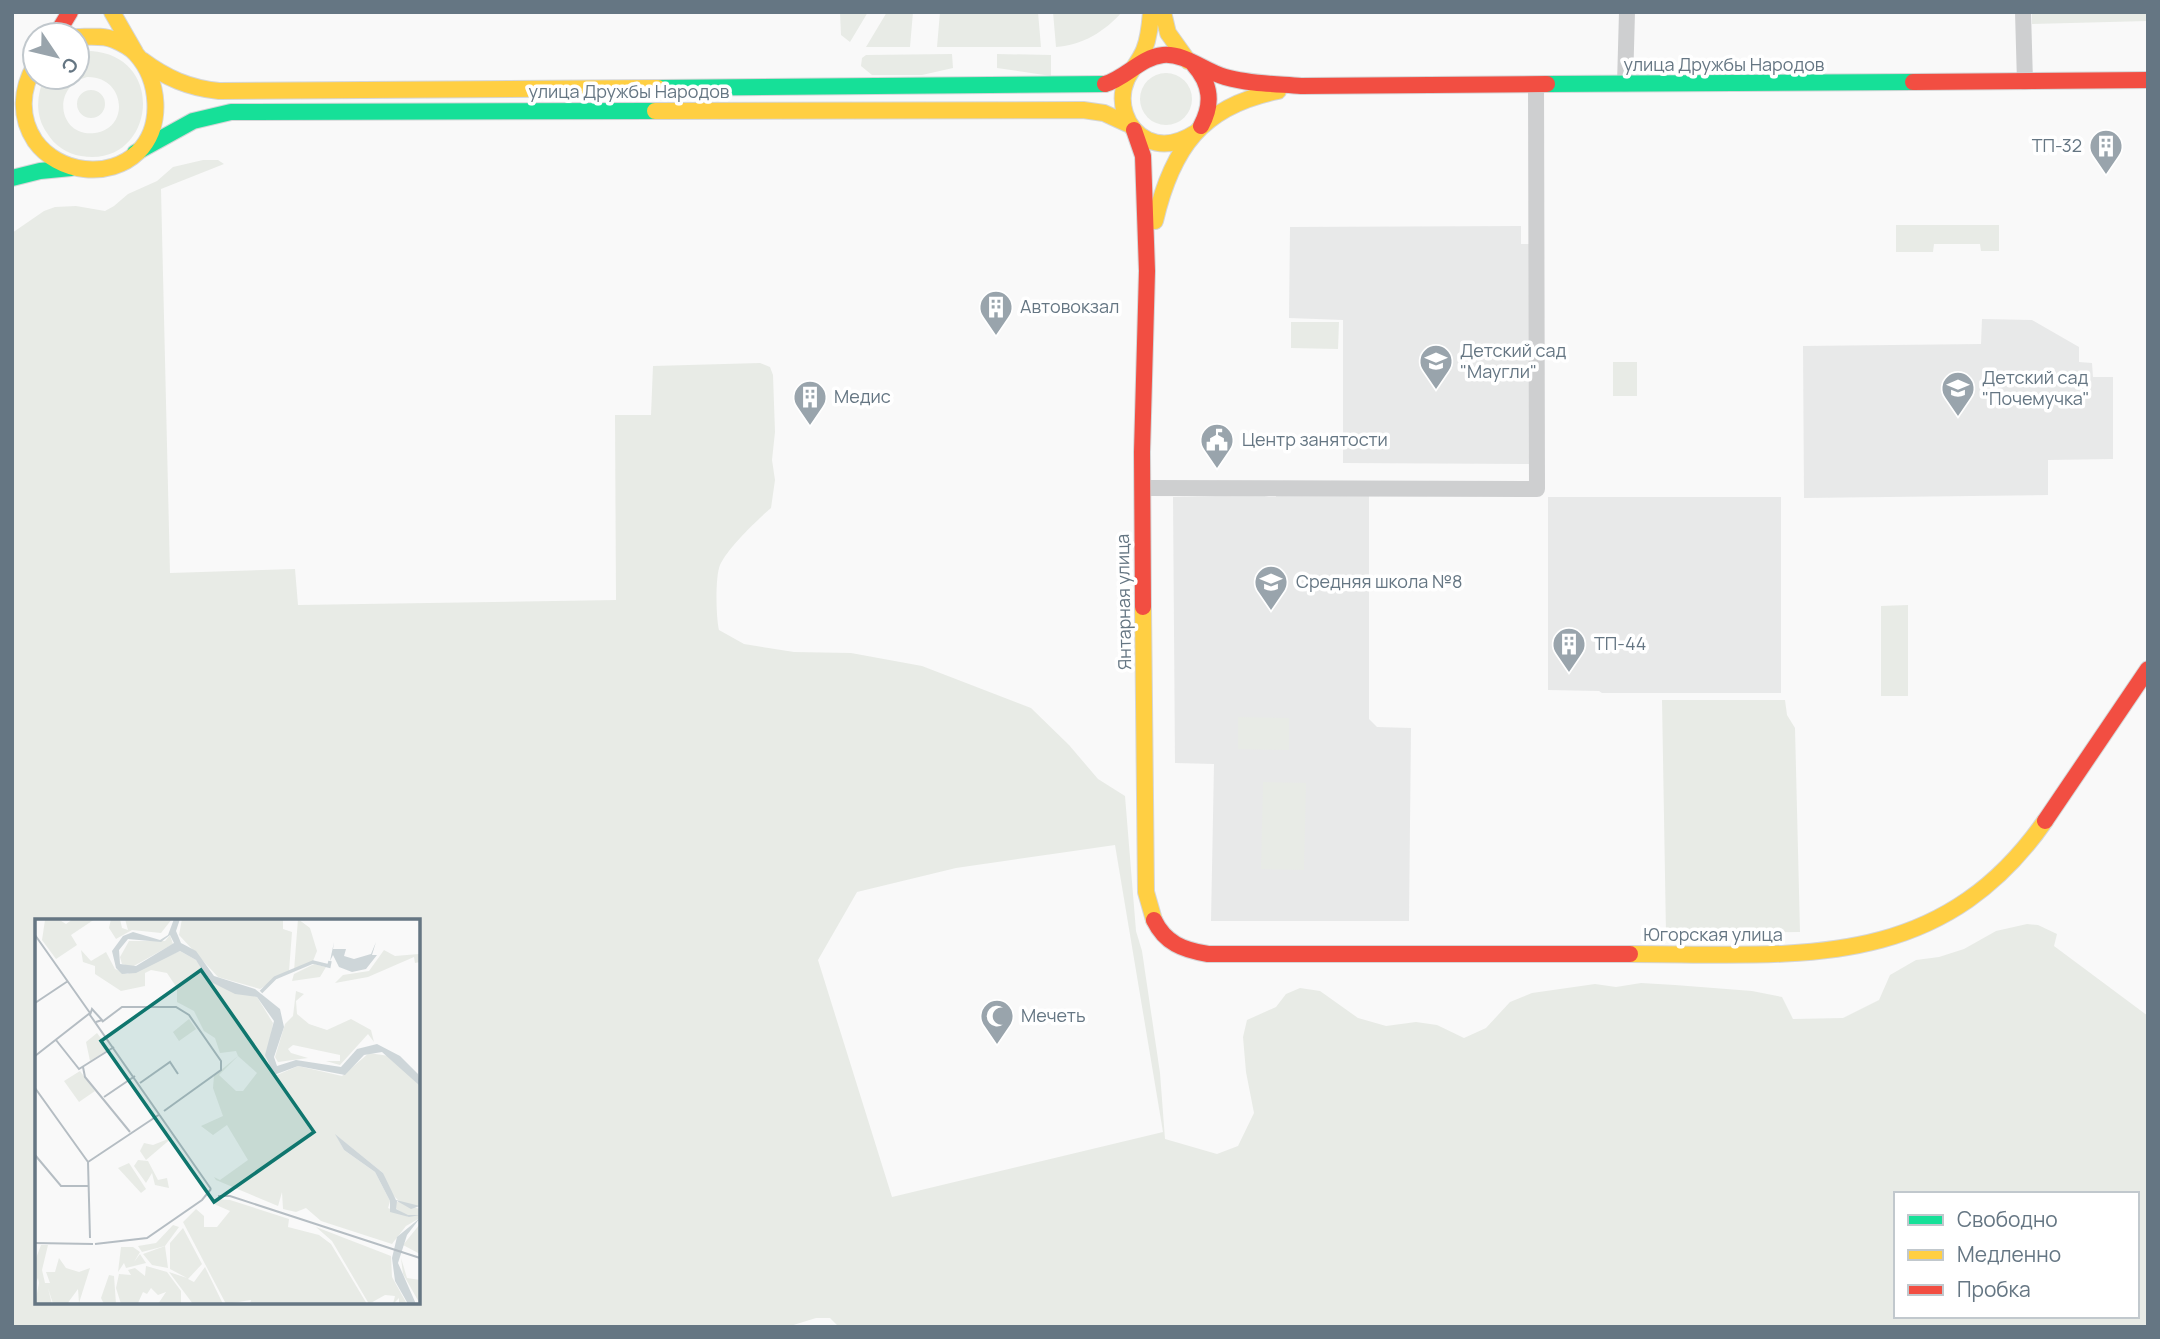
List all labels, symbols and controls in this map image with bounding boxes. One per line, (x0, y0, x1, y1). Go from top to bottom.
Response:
north arrow (21, 21, 91, 91)
street label: улица Дружбы Народов (1624, 52, 1825, 76)
text: С (55, 53, 85, 79)
street label: улица Дружбы Народов (529, 79, 730, 103)
building icon: ТП-32 (2087, 127, 2125, 176)
place label: ТП-32 (2032, 133, 2082, 157)
building icon: Автовокзал (977, 288, 1015, 337)
place label: Автовокзал (1020, 294, 1119, 318)
place label: Детский сад "Маугли" (1460, 338, 1566, 383)
school or university icon: Детский сад "Маугли" (1417, 342, 1455, 391)
place label: Детский сад "Почемучка" (1982, 365, 2090, 410)
school or university icon: Детский сад "Почемучка" (1939, 369, 1977, 418)
building icon: Медис (791, 378, 829, 427)
place label: Медис (834, 384, 891, 408)
public building icon: Центр занятости (1198, 421, 1236, 470)
place label: Центр занятости (1242, 427, 1388, 451)
street label: Янтарная улица (1110, 534, 1136, 670)
school or university icon: Средняя школа №8 (1252, 563, 1290, 612)
place label: Средняя школа №8 (1296, 569, 1462, 593)
building icon: ТП-44 (1550, 625, 1588, 674)
place label: ТП-44 (1594, 631, 1646, 655)
inset map (35, 919, 420, 1304)
street label: Югорская улица (1643, 922, 1783, 946)
mosque icon: Мечеть (978, 997, 1016, 1046)
place label: Мечеть (1021, 1003, 1086, 1027)
legend (1894, 1192, 2139, 1318)
text: Свободно (1957, 1205, 2058, 1233)
text: Медленно (1957, 1240, 2061, 1268)
text: Пробка (1957, 1275, 2031, 1303)

